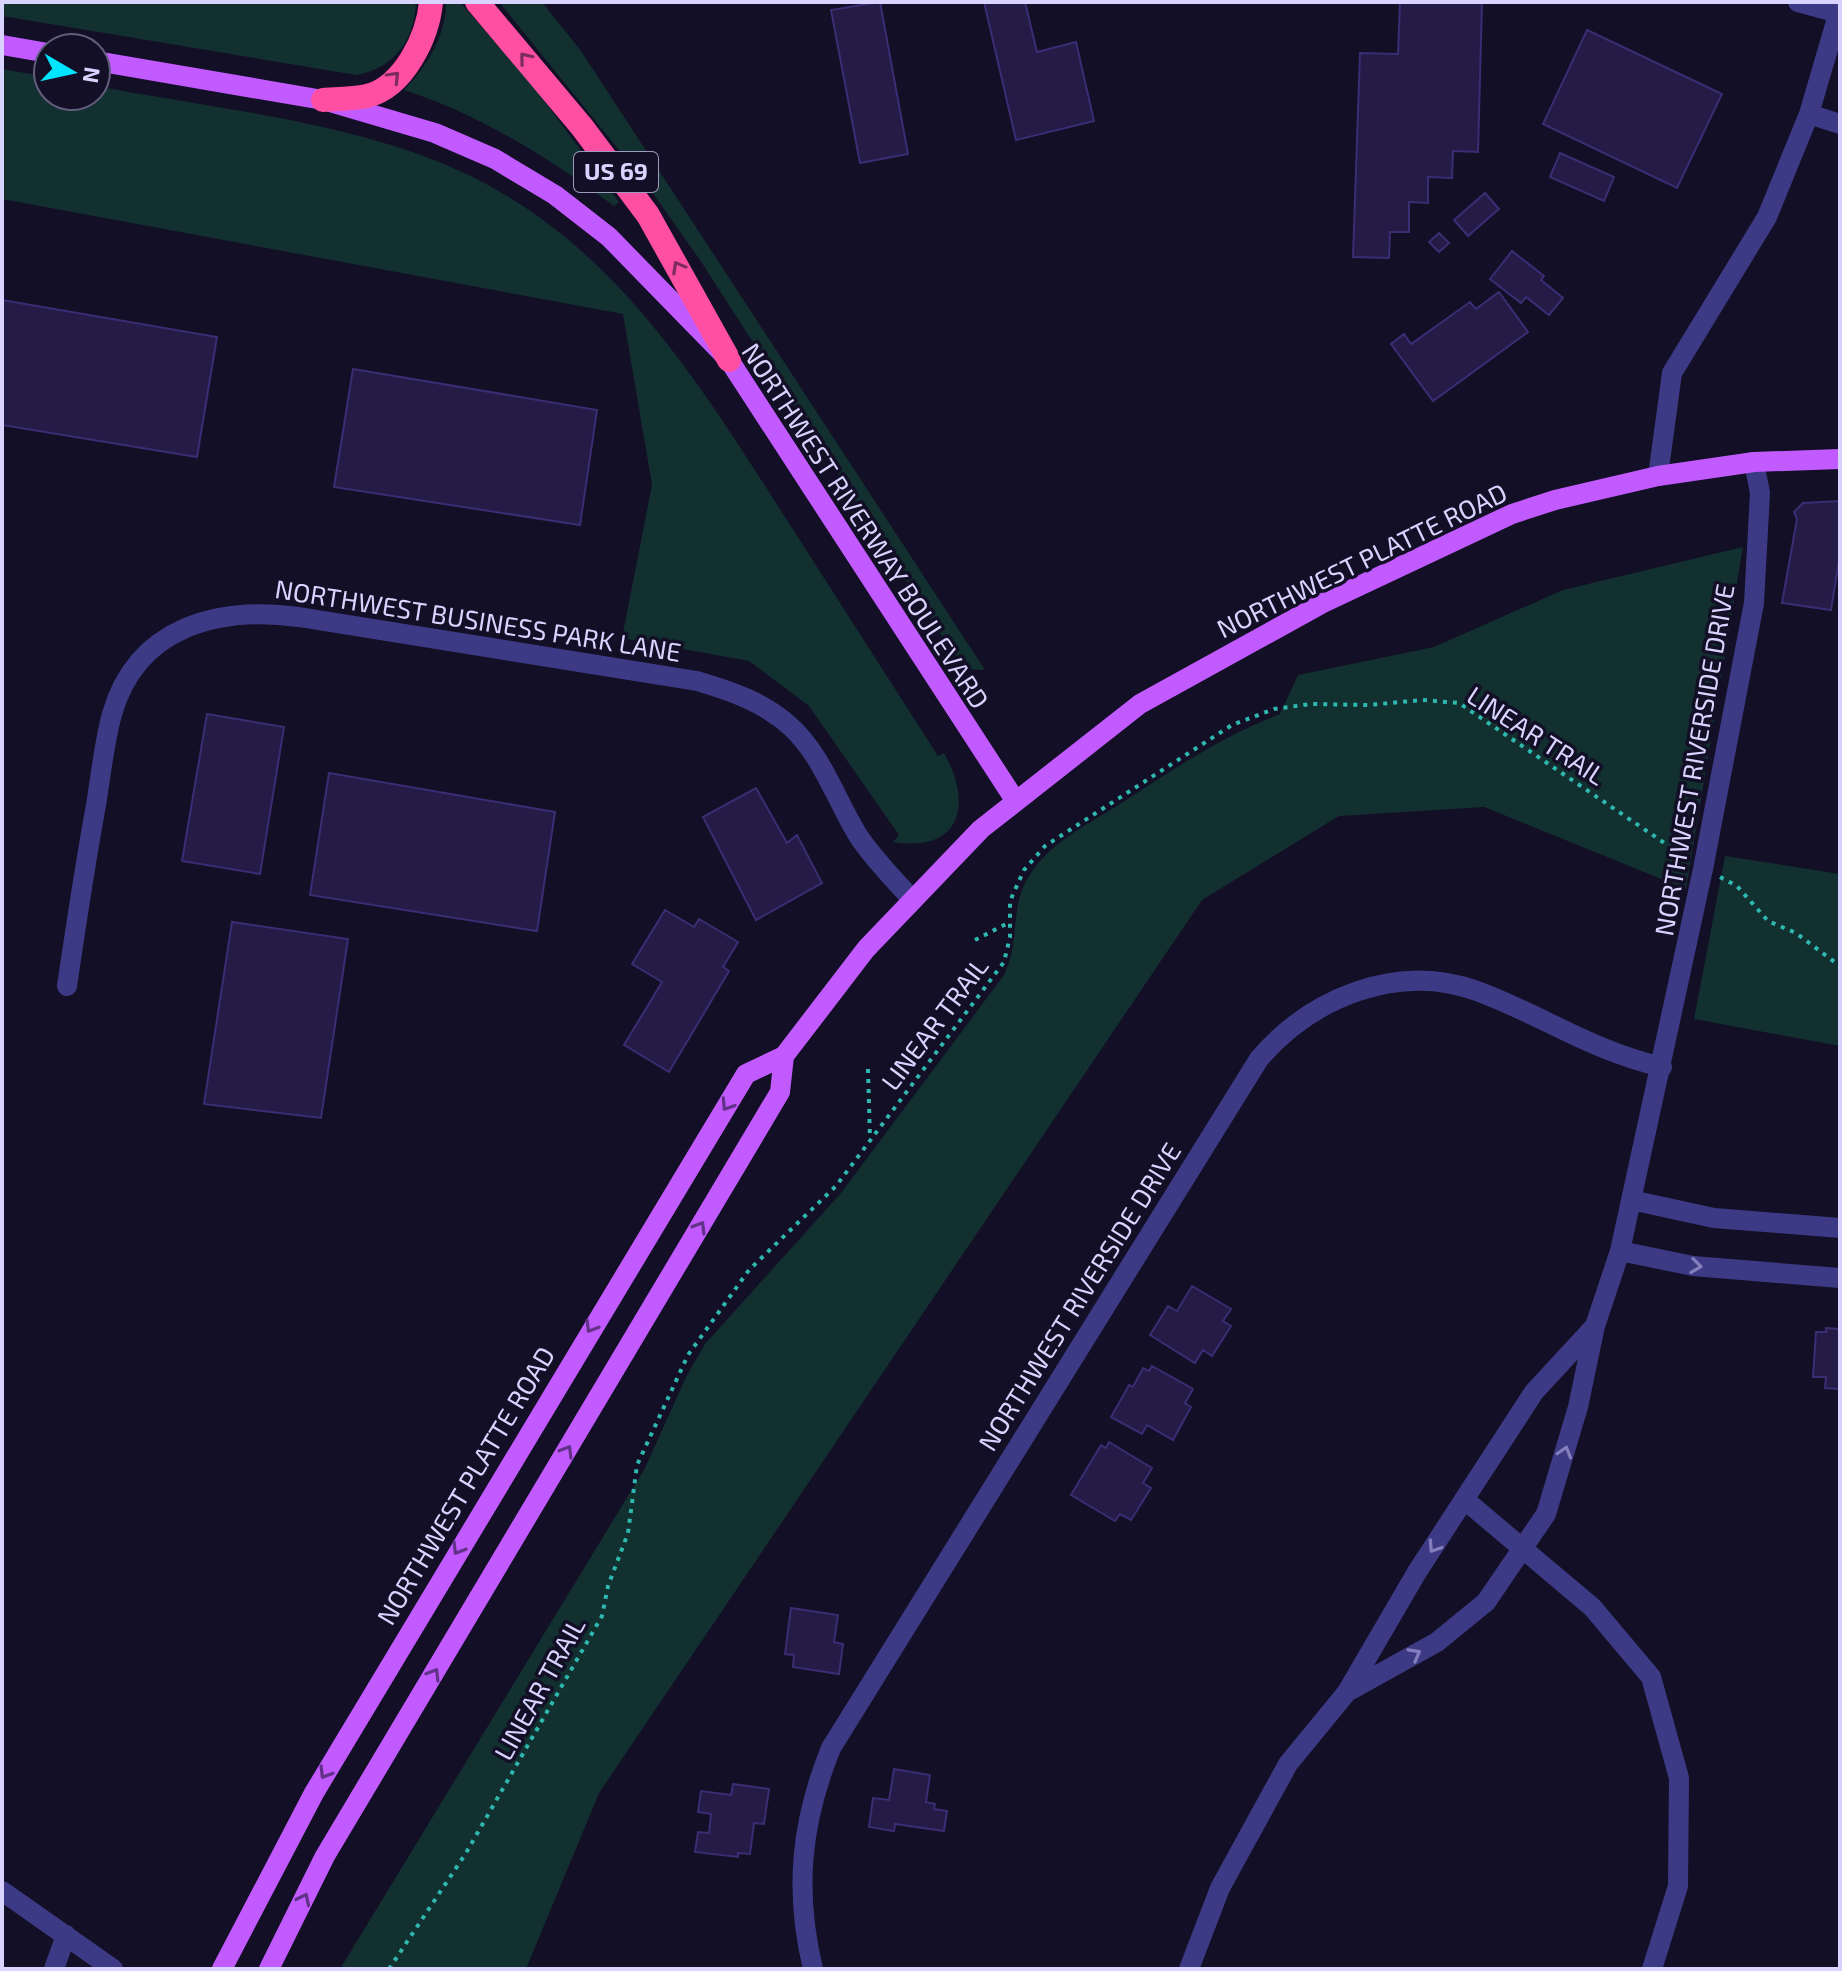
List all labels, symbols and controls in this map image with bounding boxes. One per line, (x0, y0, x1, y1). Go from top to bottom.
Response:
north arrow (32, 32, 112, 112)
one-way arrow (520, 52, 535, 67)
text: N (79, 65, 107, 85)
one-way arrow (385, 72, 399, 86)
road number: US 69 (574, 152, 658, 192)
one-way arrow (672, 262, 688, 276)
street label: NORTHWEST RIVERWAY BOULEVARD (736, 337, 996, 714)
street label: NORTHWEST PLATTE ROAD (1211, 476, 1511, 643)
street label: NORTHWEST BUSINESS PARK LANE (273, 572, 684, 667)
street label: NORTHWEST RIVERSIDE DRIVE (1647, 581, 1740, 938)
street label: LINEAR TRAIL (1462, 679, 1612, 791)
street label: LINEAR TRAIL (874, 951, 994, 1096)
one-way arrow (721, 1096, 736, 1110)
street label: NORTHWEST RIVERSIDE DRIVE (971, 1137, 1186, 1456)
one-way arrow (690, 1222, 706, 1236)
one-way arrow (1689, 1257, 1703, 1274)
one-way arrow (586, 1318, 601, 1333)
street label: NORTHWEST PLATTE ROAD (369, 1341, 560, 1630)
one-way arrow (557, 1445, 573, 1460)
one-way arrow (1556, 1445, 1572, 1459)
one-way arrow (1429, 1538, 1444, 1552)
one-way arrow (452, 1540, 467, 1555)
street label: LINEAR TRAIL (487, 1612, 591, 1765)
one-way arrow (1406, 1648, 1421, 1664)
one-way arrow (424, 1668, 439, 1683)
one-way arrow (319, 1764, 335, 1779)
one-way arrow (294, 1893, 309, 1908)

